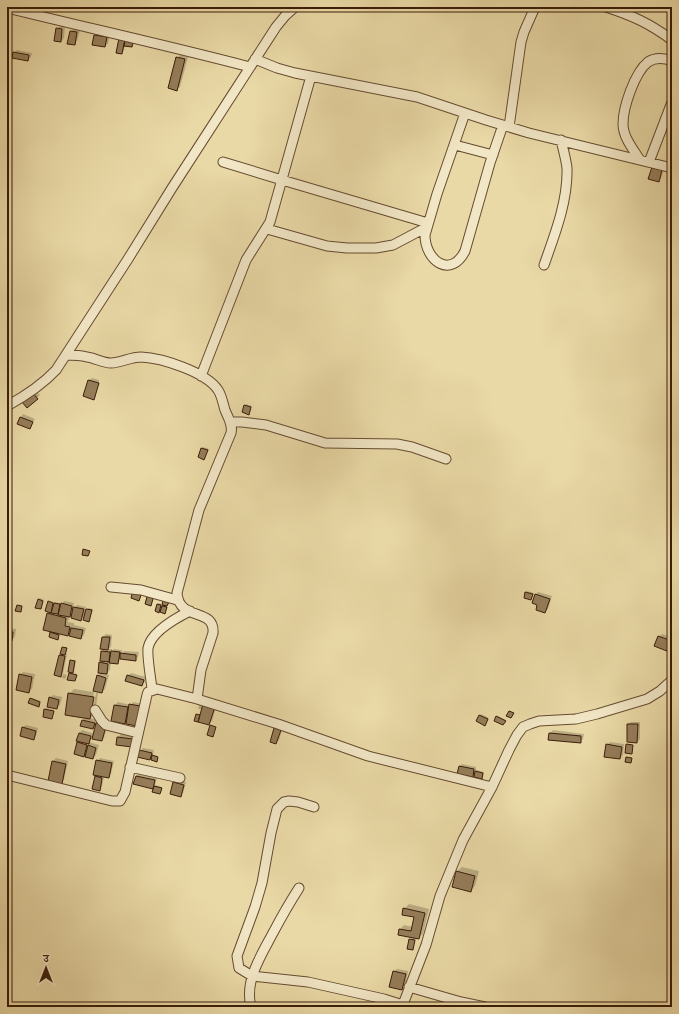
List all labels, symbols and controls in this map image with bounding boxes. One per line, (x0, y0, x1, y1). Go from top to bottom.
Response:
north arrow (26, 948, 66, 988)
text: उ (42, 952, 50, 966)

